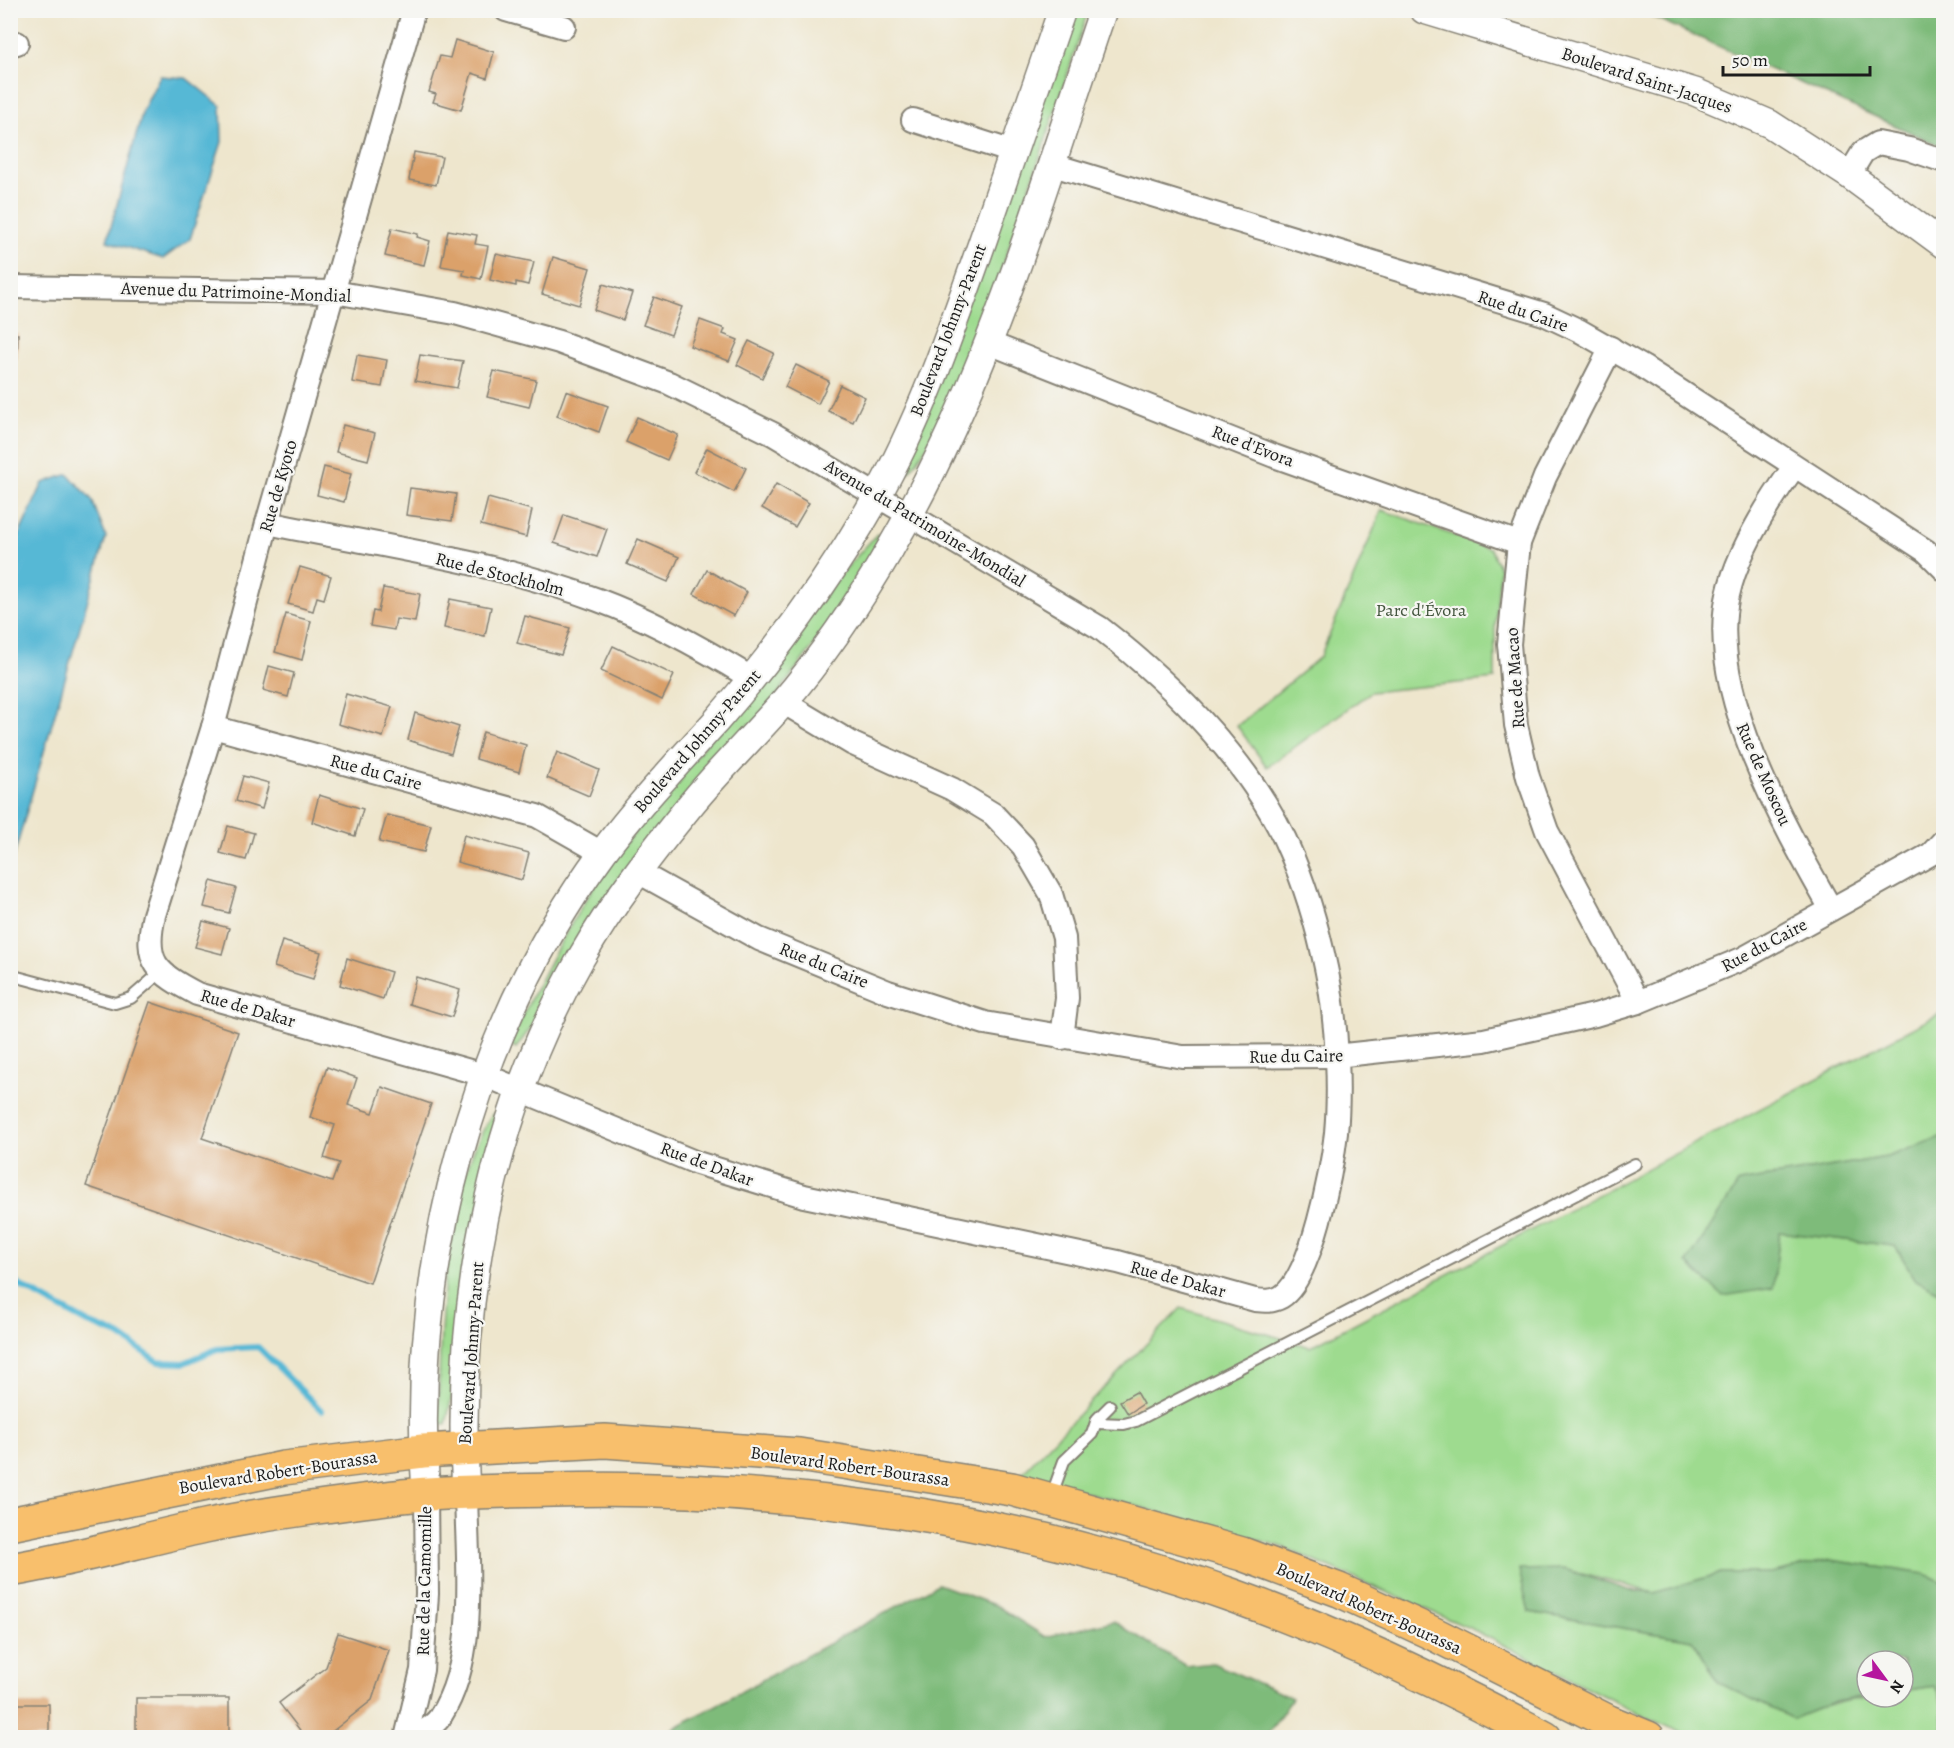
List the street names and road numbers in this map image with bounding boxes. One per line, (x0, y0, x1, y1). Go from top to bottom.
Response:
street label: Boulevard Saint-Jacques (1559, 41, 1735, 119)
street label: Boulevard Johnny-Parent (904, 240, 992, 420)
street label: Avenue du Patrimoine-Mondial (119, 276, 352, 308)
street label: Rue du Caire (1475, 284, 1571, 338)
street label: Rue d'Evora (1208, 419, 1298, 473)
street label: Rue de Kyoto (253, 437, 303, 535)
street label: Avenue du Patrimoine-Mondial (819, 453, 1030, 593)
street label: Rue de Stockholm (433, 546, 567, 602)
street label: Rue de Macao (1499, 627, 1531, 729)
street label: Boulevard Johnny-Parent (628, 664, 766, 818)
street label: Rue de Moscou (1731, 719, 1797, 829)
street label: Rue du Caire (327, 748, 425, 796)
street label: Rue du Caire (1717, 912, 1811, 978)
street label: Rue du Caire (776, 936, 872, 994)
street label: Rue de Dakar (198, 983, 299, 1033)
street label: Rue du Caire (1249, 1043, 1343, 1069)
street label: Rue de Dakar (657, 1136, 757, 1192)
street label: Rue de Dakar (1128, 1255, 1229, 1303)
street label: Boulevard Johnny-Parent (453, 1261, 489, 1445)
street label: Boulevard Robert-Bourassa (749, 1440, 952, 1492)
street label: Boulevard Robert-Bourassa (177, 1444, 380, 1500)
street label: Rue de la Camomille (411, 1506, 437, 1656)
street label: Boulevard Robert-Bourassa (1272, 1556, 1466, 1660)

